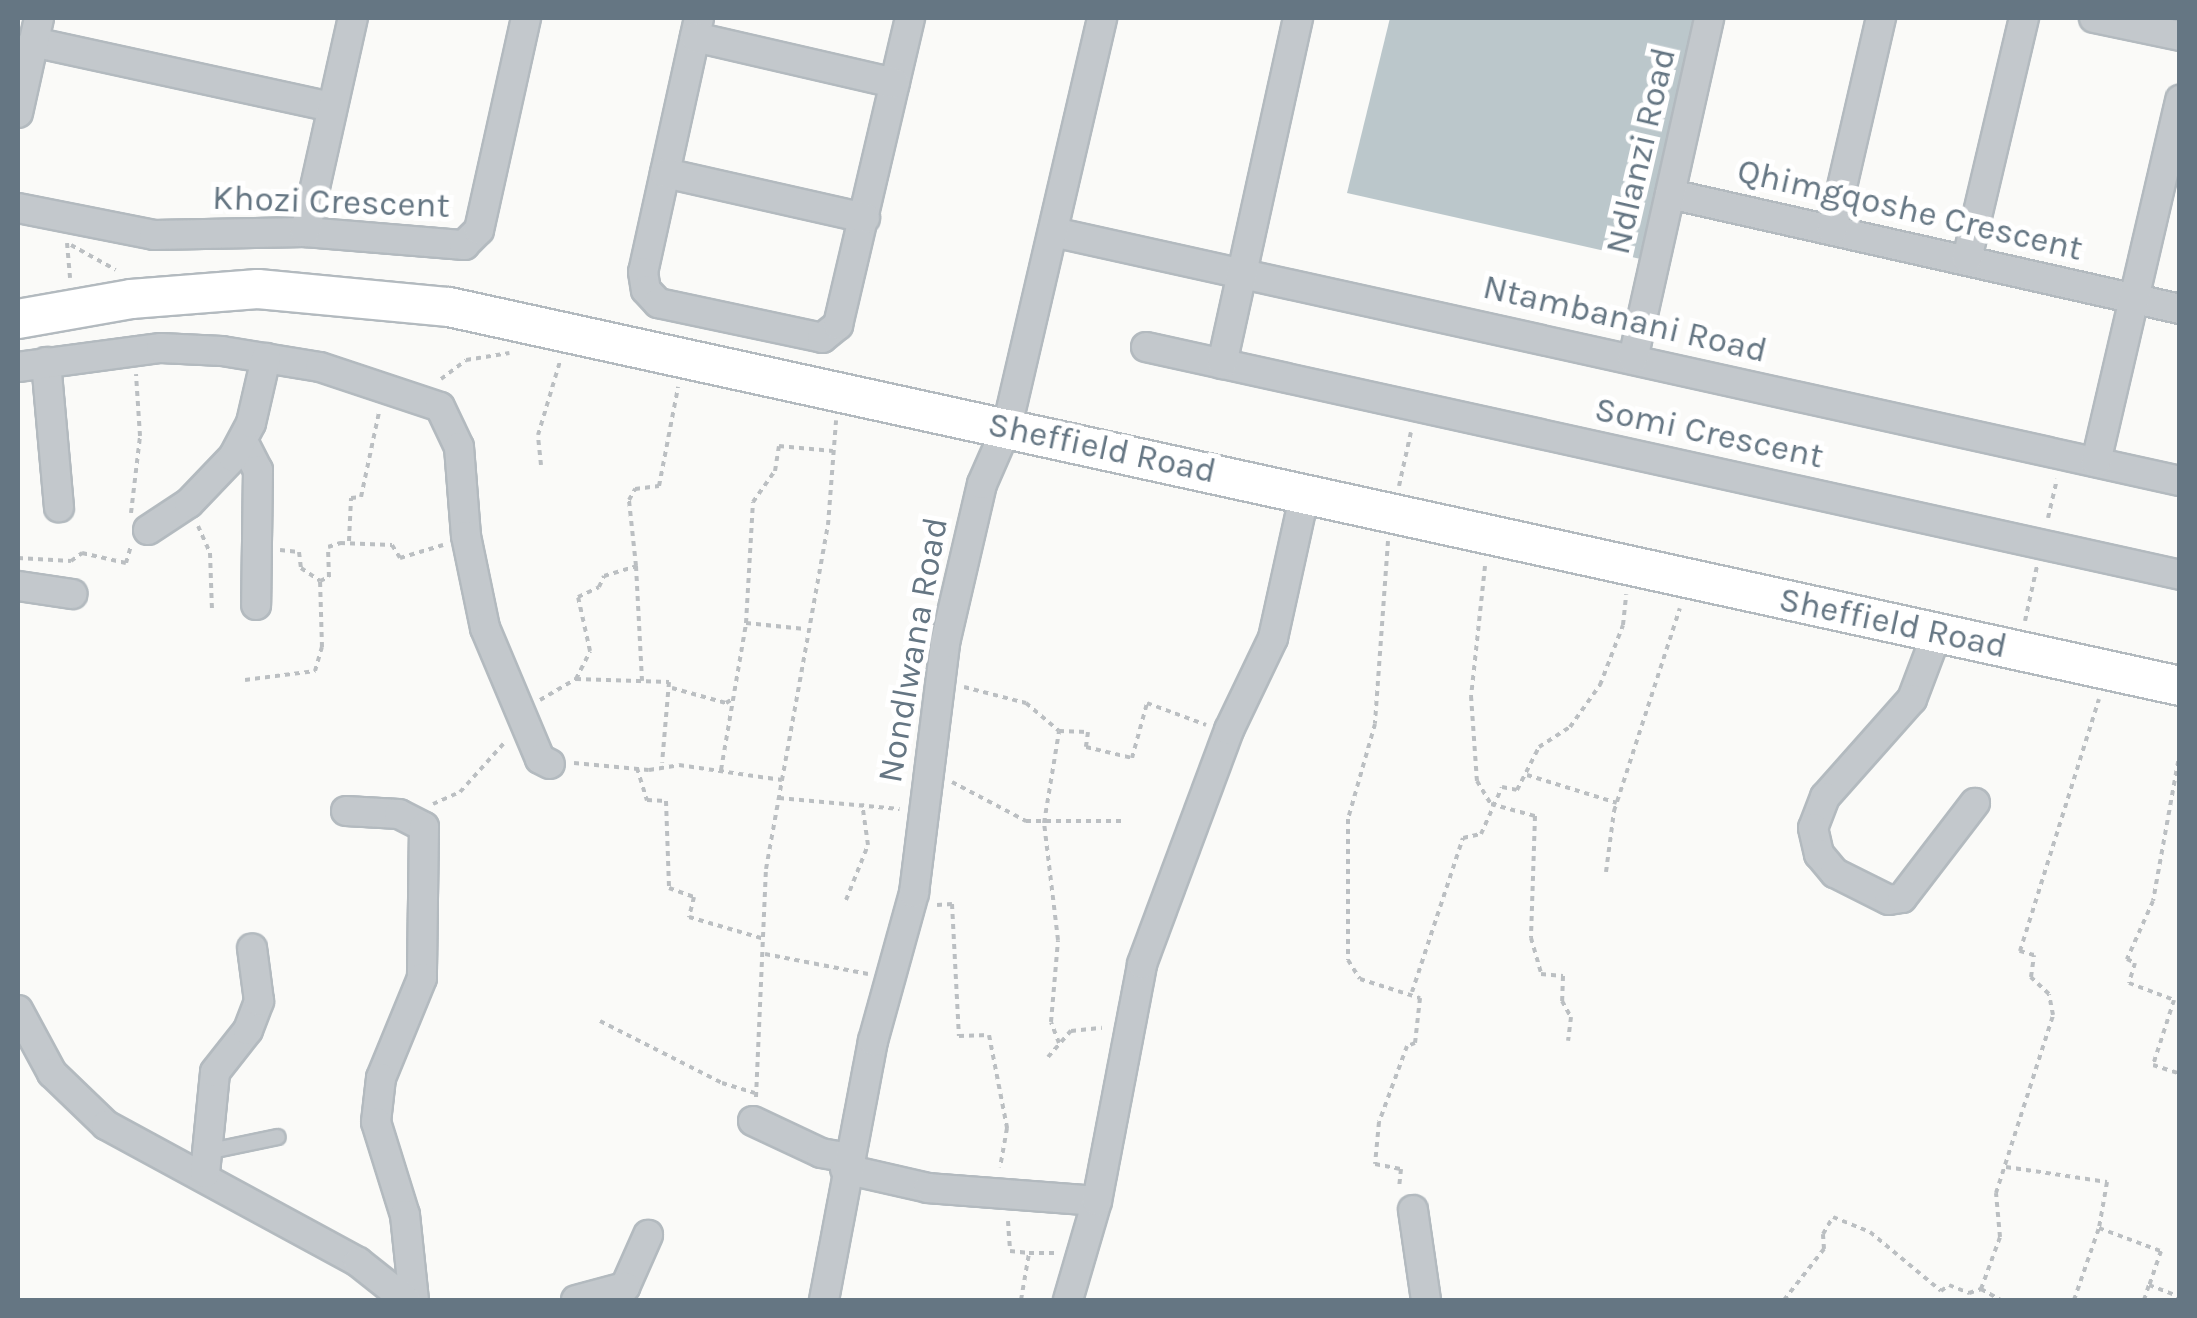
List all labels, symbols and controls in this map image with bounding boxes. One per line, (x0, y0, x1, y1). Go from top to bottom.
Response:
street label: Ndlanzi Road (1597, 44, 1685, 258)
street label: Qhimgqoshe Crescent (1733, 150, 2087, 270)
street label: Khozi Crescent (212, 177, 450, 227)
street label: Ntambanani Road (1479, 266, 1771, 372)
street label: Somi Crescent (1591, 388, 1827, 478)
street label: Sheffield Road (984, 403, 1220, 493)
street label: Nondlwana Road (869, 514, 957, 786)
street label: Sheffield Road (1775, 578, 2011, 668)

